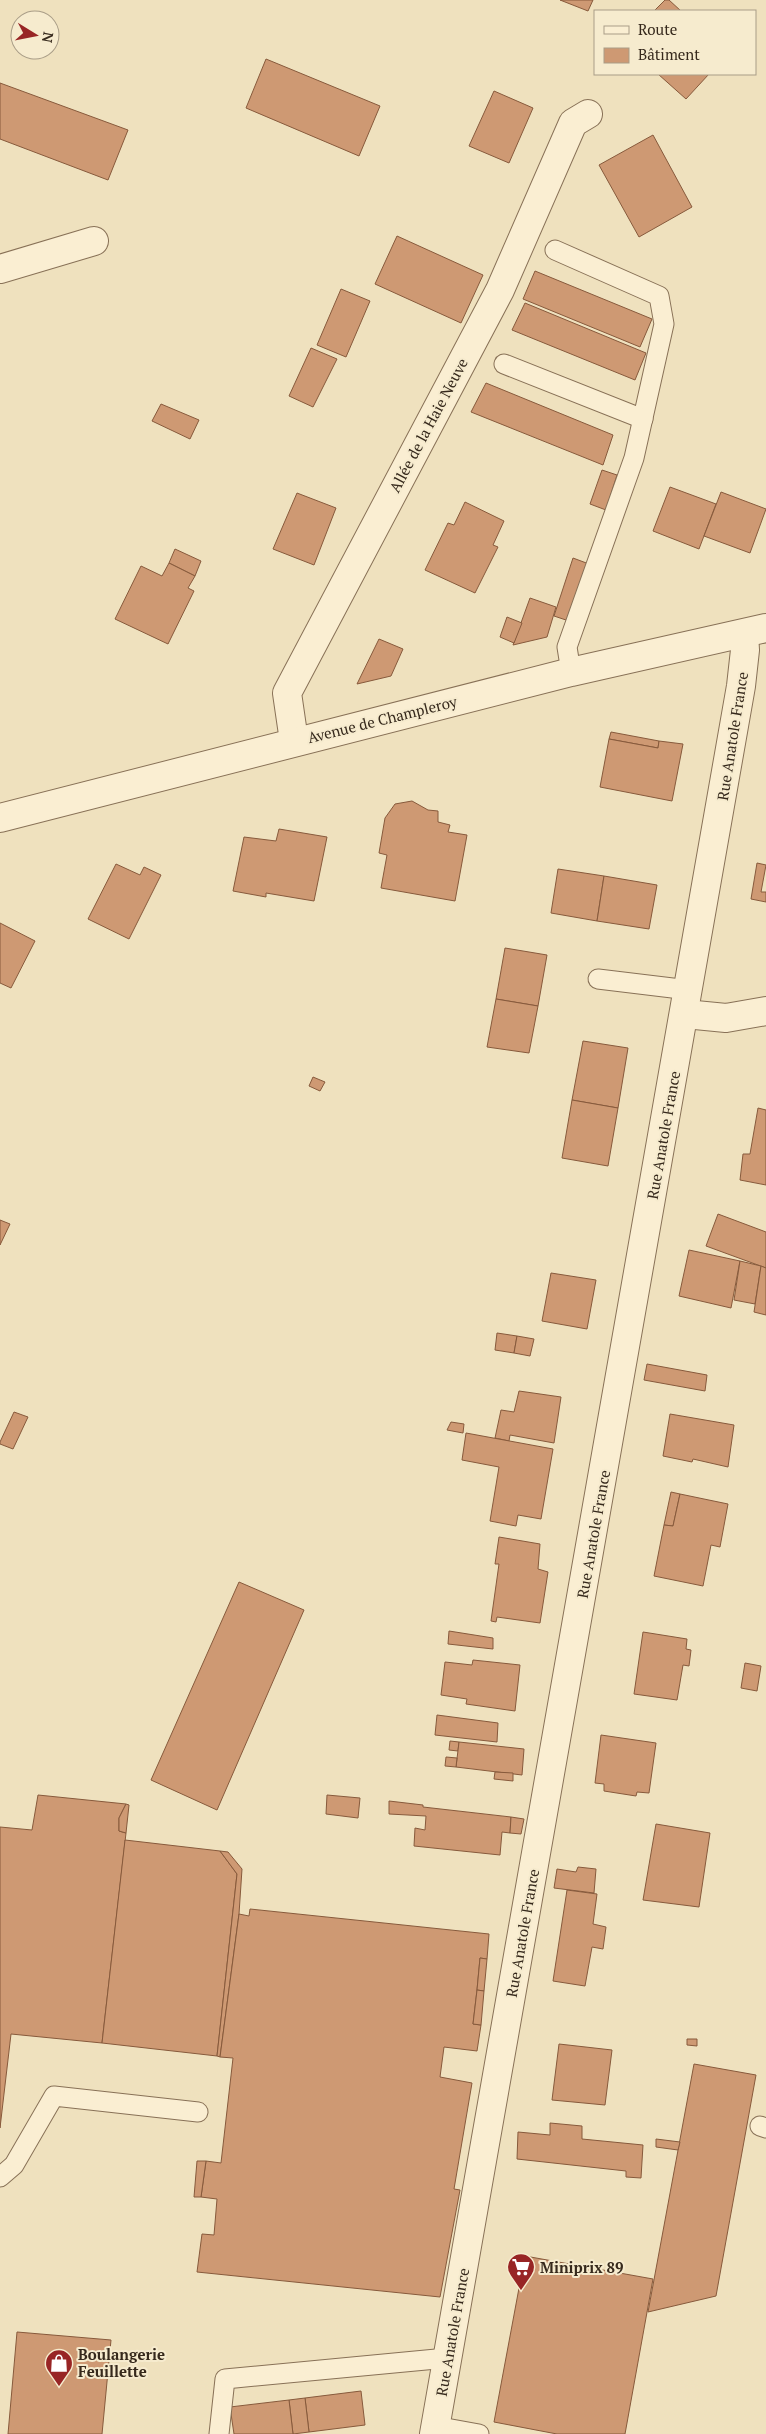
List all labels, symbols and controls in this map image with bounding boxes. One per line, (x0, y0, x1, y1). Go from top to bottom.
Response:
north arrow (10, 10, 60, 60)
legend (594, 10, 756, 75)
text: Route (638, 19, 677, 39)
text: N (38, 30, 59, 45)
text: Bâtiment (638, 44, 700, 64)
street label: Allée de la Haie Neuve (384, 354, 472, 496)
street label: Rue Anatole France (712, 670, 752, 802)
street label: Avenue de Champleroy (305, 691, 459, 747)
street label: Rue Anatole France (642, 1069, 684, 1201)
street label: Rue Anatole France (572, 1468, 614, 1600)
street label: Rue Anatole France (501, 1867, 543, 1999)
supermarket icon: Miniprix 89 (506, 2252, 536, 2291)
place label: Miniprix 89 (540, 2257, 624, 2277)
street label: Rue Anatole France (431, 2266, 473, 2398)
place label: Boulangerie Feuillette (78, 2344, 165, 2381)
shop icon: Boulangerie Feuillette (44, 2348, 74, 2387)

